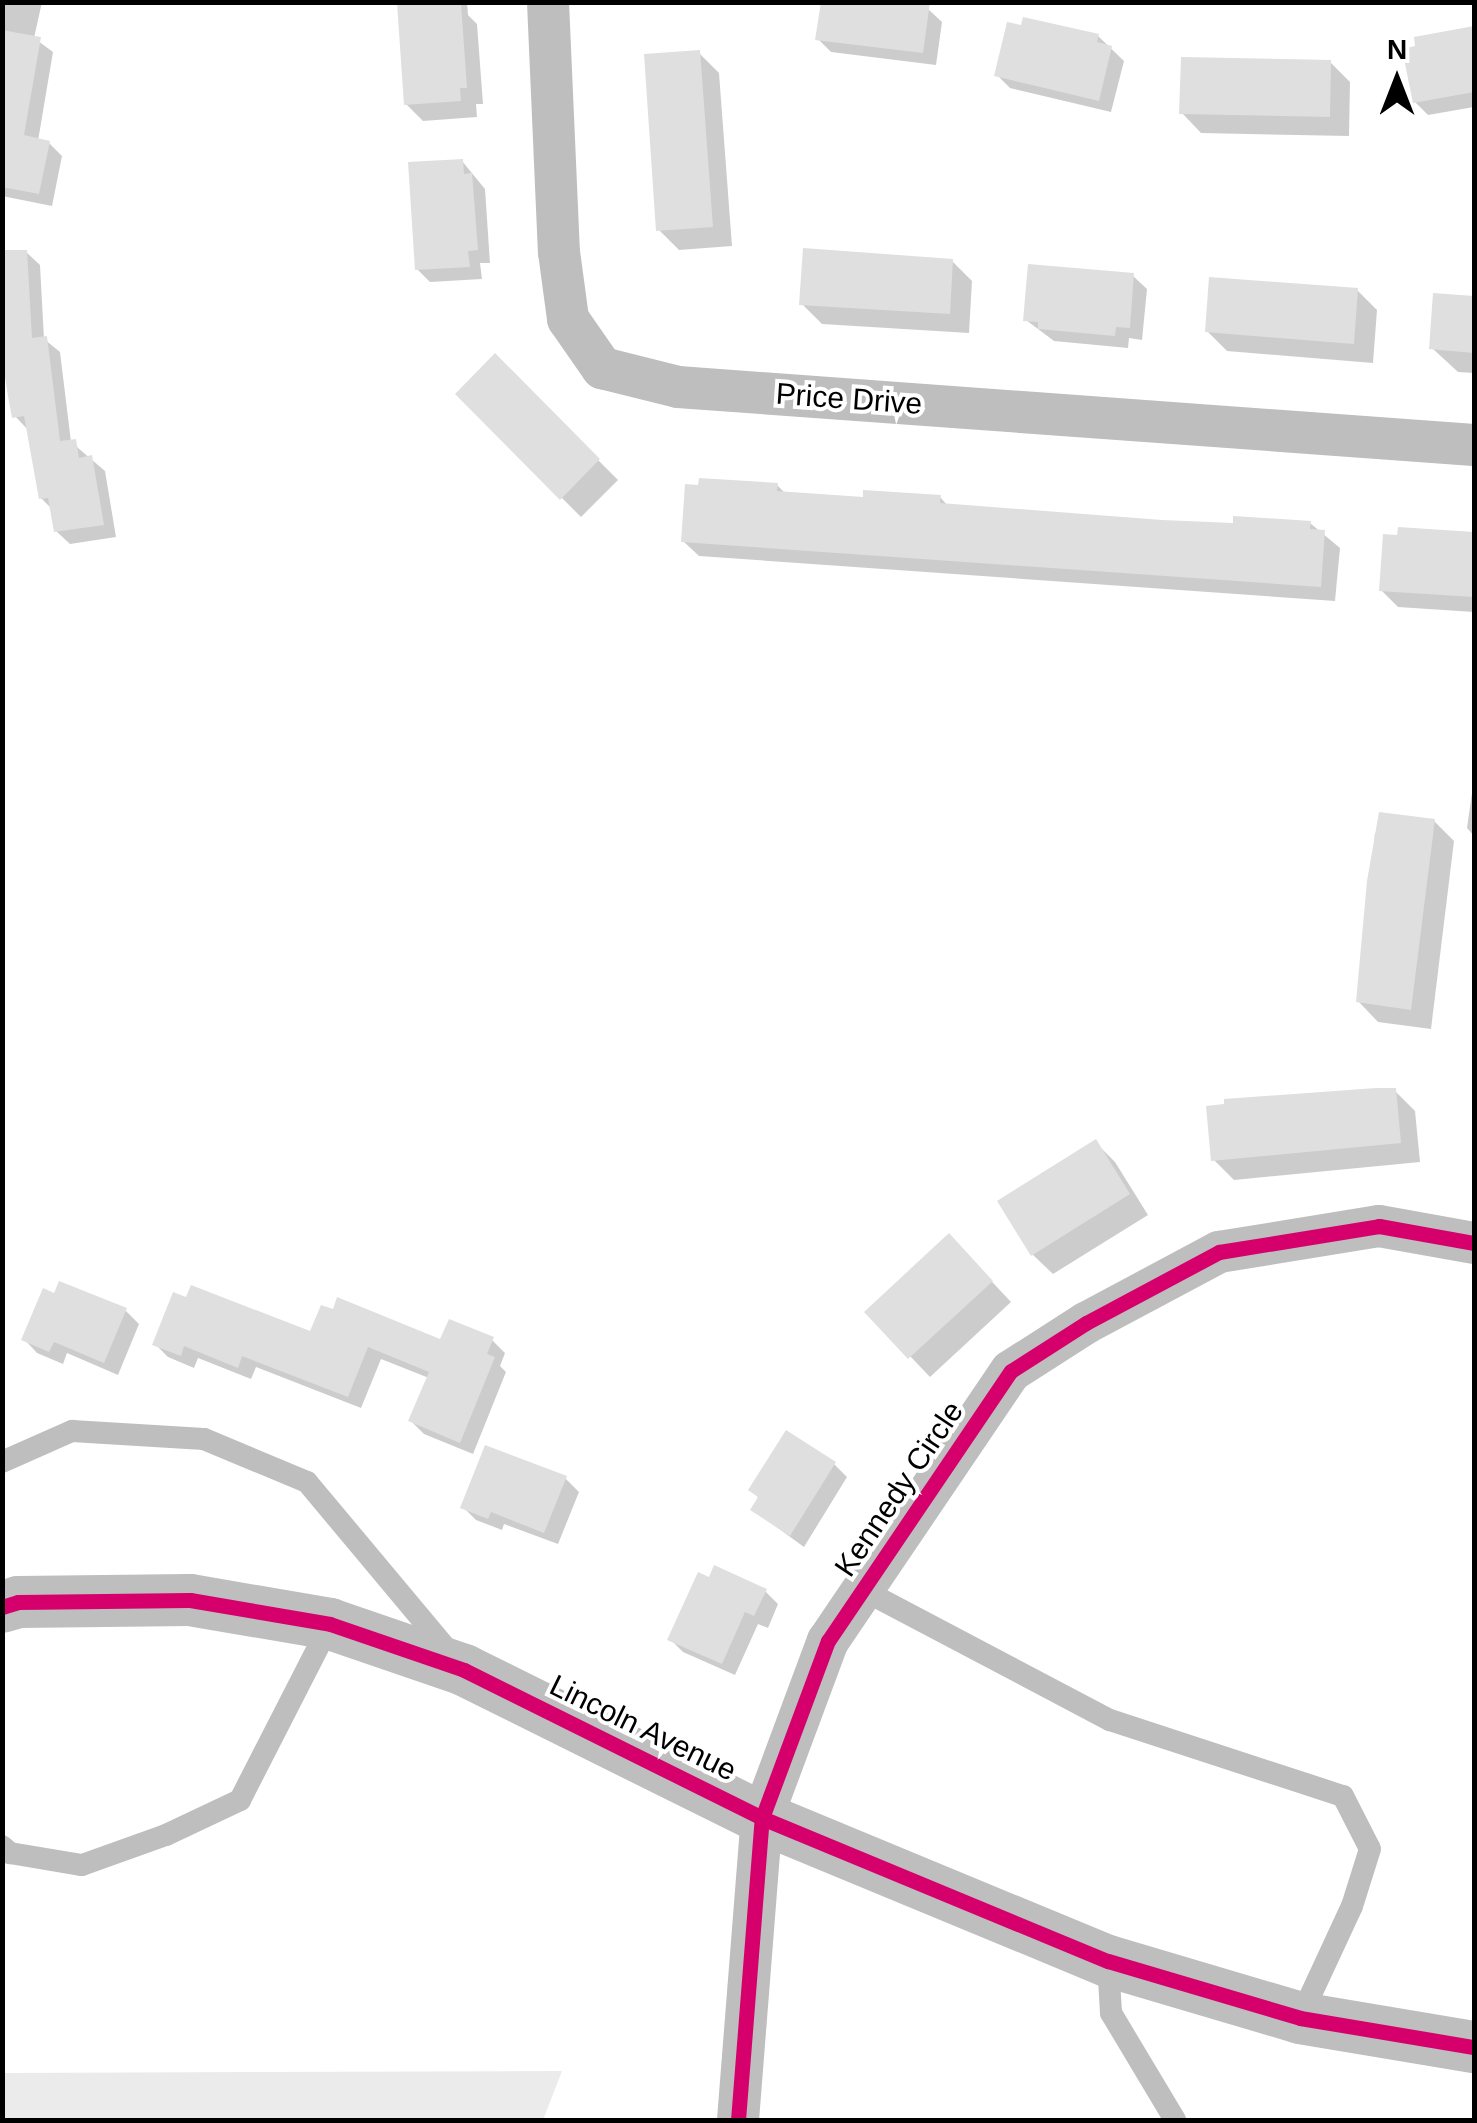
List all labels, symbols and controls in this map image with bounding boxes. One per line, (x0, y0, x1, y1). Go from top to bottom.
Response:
north arrow (1347, 30, 1447, 130)
text: N (1387, 34, 1407, 65)
street label: Price Drive (775, 376, 923, 422)
street label: Kennedy Circle (827, 1395, 971, 1583)
street label: Lincoln Avenue (543, 1667, 743, 1789)

